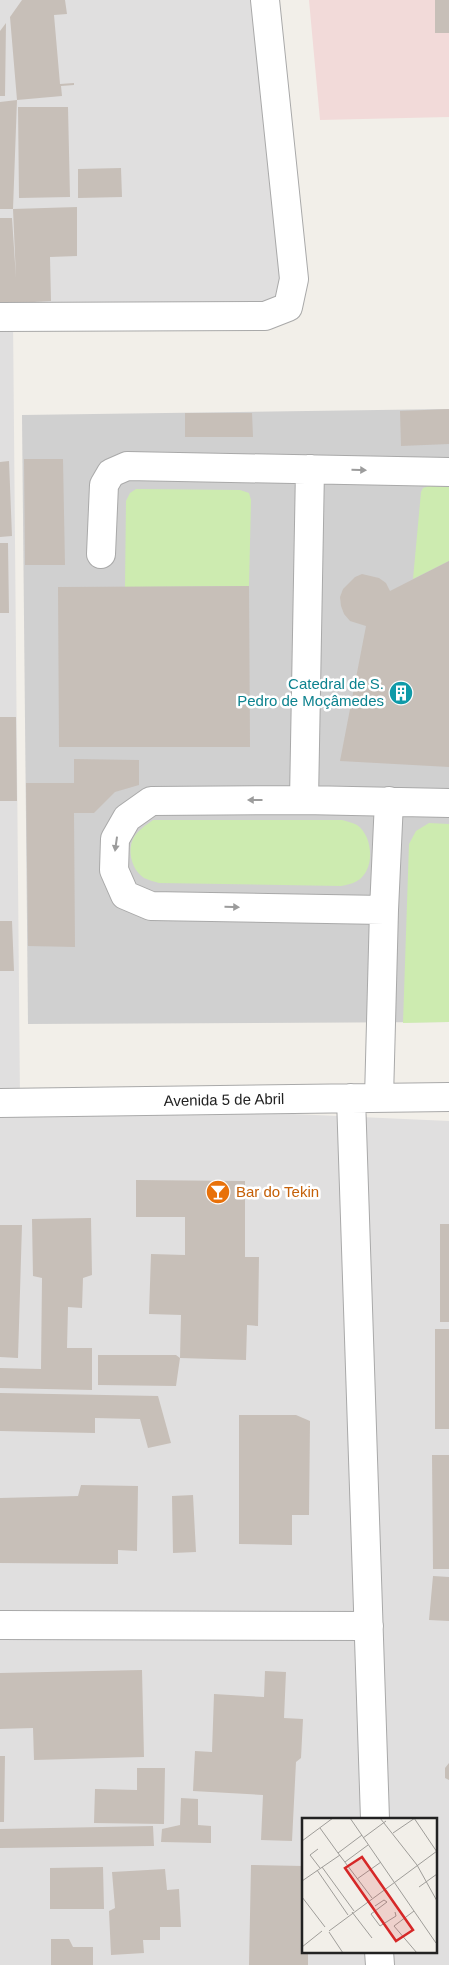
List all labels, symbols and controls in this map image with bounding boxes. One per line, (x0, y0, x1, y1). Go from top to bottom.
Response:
one-way arrow (351, 466, 367, 474)
place label: Catedral de S. Pedro de Moçâmedes (237, 675, 384, 709)
building icon: Catedral de S. Pedro de Moçâmedes (388, 680, 414, 706)
one-way arrow (247, 797, 263, 805)
one-way arrow (112, 836, 120, 852)
one-way arrow (224, 903, 240, 911)
street label: Avenida 5 de Abril (164, 1090, 284, 1109)
bar icon: Bar do Tekin (205, 1179, 231, 1205)
place label: Bar do Tekin (236, 1183, 319, 1200)
inset map (302, 1818, 436, 1952)

